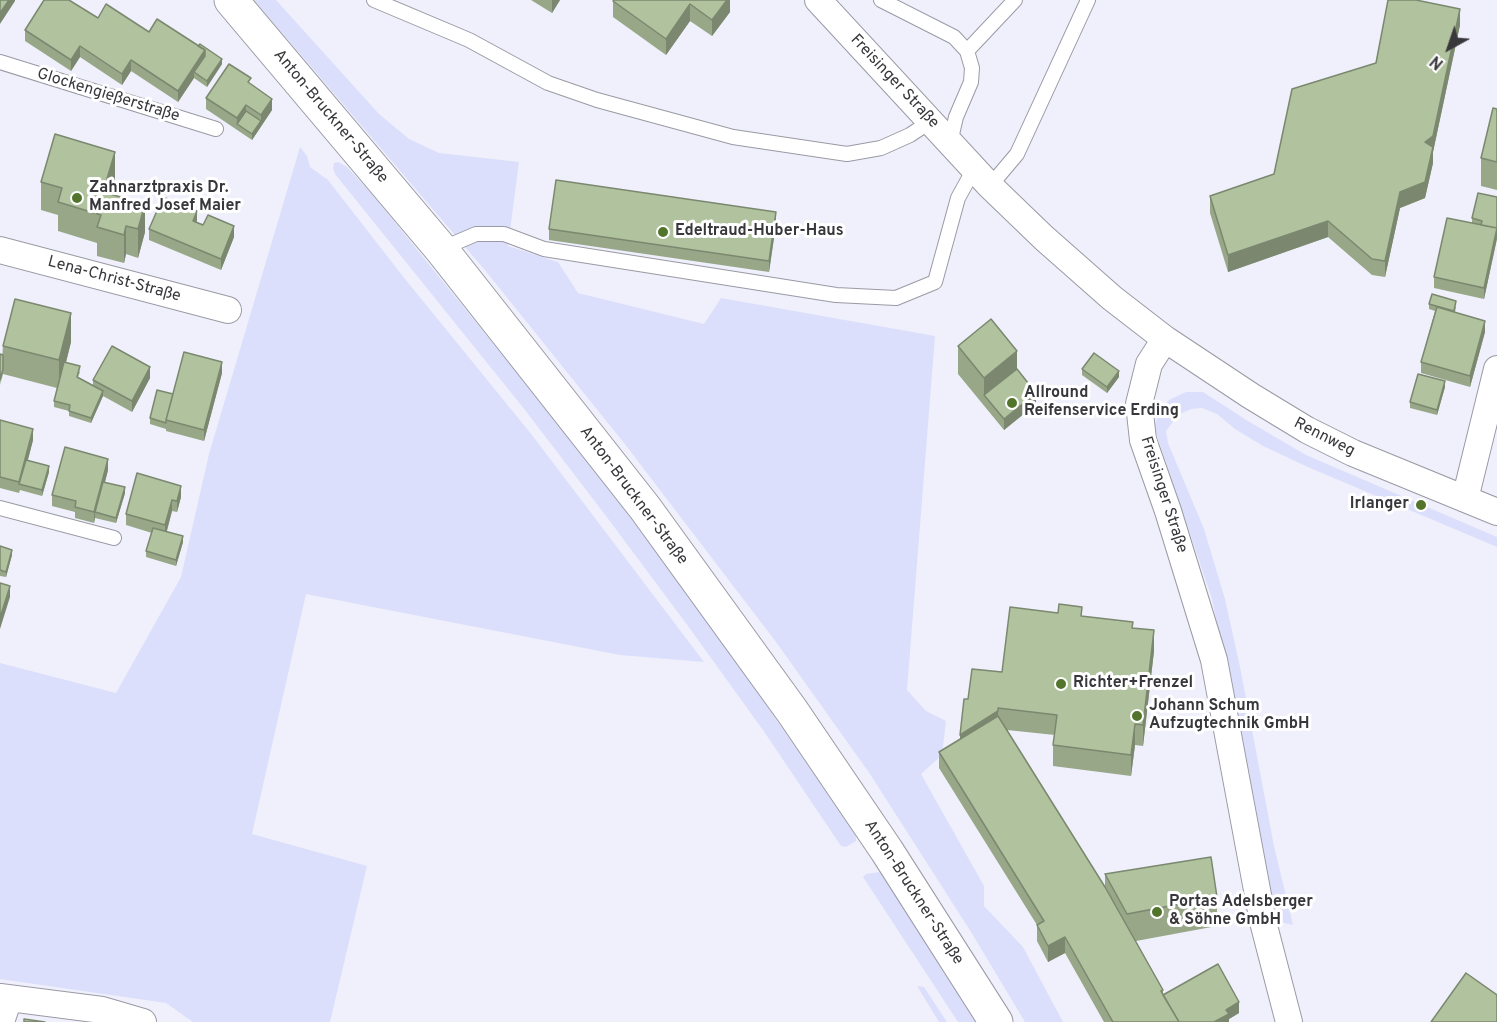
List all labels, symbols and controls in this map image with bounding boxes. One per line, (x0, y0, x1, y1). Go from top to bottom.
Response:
north arrow (1419, 18, 1479, 78)
street label: Freisinger Straße (846, 31, 942, 133)
street label: Anton-Bruckner-Straße (269, 46, 391, 188)
text: N (1427, 50, 1448, 73)
street label: Glockengießerstraße (34, 65, 182, 127)
place label: Zahnarztpraxis Dr. Manfred Josef Maier (89, 179, 241, 217)
marker: Zahnarztpraxis Dr. Manfred Josef Maier (70, 191, 84, 205)
place label: Edeltraud-Huber-Haus (675, 222, 844, 242)
marker: Edeltraud-Huber-Haus (656, 225, 670, 239)
street label: Lena-Christ-Straße (45, 253, 183, 307)
place label: Allround Reifenservice Erding (1024, 384, 1179, 422)
marker: Allround Reifenservice Erding (1005, 396, 1019, 410)
street label: Rennweg (1290, 414, 1358, 462)
street label: Anton-Bruckner-Straße (575, 423, 691, 569)
street label: Freisinger Straße (1135, 434, 1191, 556)
place label: Irlanger (1350, 495, 1409, 515)
marker: Irlanger (1414, 498, 1428, 512)
place label: Richter+Frenzel (1073, 674, 1193, 694)
marker: Richter+Frenzel (1054, 677, 1068, 691)
place label: Johann Schum Aufzugtechnik GmbH (1149, 697, 1309, 735)
marker: Johann Schum Aufzugtechnik GmbH (1130, 709, 1144, 723)
street label: Anton-Bruckner-Straße (859, 817, 967, 969)
place label: Portas Adelsberger & Söhne GmbH (1169, 893, 1313, 931)
marker: Portas Adelsberger & Söhne GmbH (1150, 905, 1164, 919)

